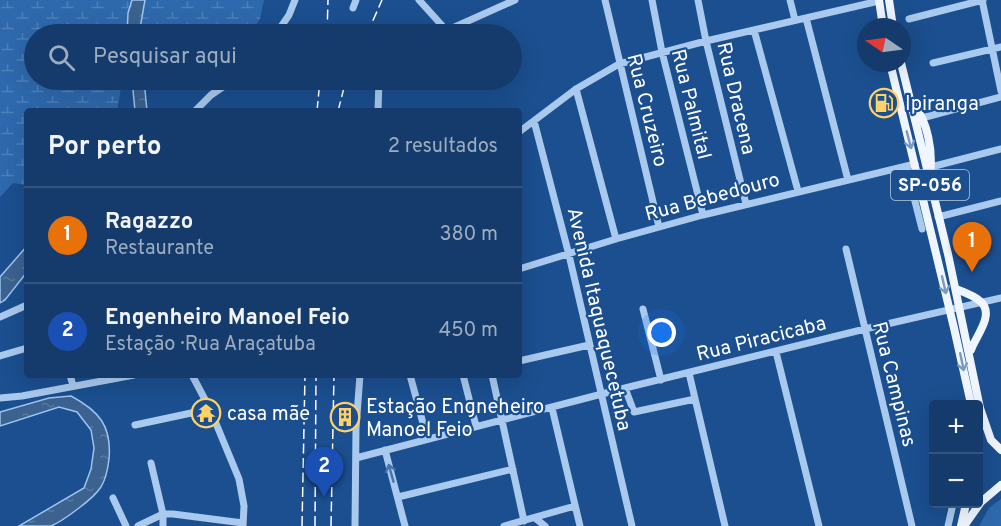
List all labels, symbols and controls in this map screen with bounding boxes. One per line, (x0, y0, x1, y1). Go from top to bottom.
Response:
north arrow (857, 18, 911, 72)
search box (24, 24, 522, 90)
street label: Rua Dracena (710, 40, 761, 157)
icon: search (45, 41, 78, 74)
text: Pesquisar aqui (93, 44, 237, 71)
street label: Rua Palmital (664, 47, 716, 162)
street label: Rua Cruzeiro (619, 51, 673, 170)
fuel station icon: Ipiranga (868, 87, 900, 119)
place label: Ipiranga (905, 92, 979, 118)
one-way arrow (903, 130, 915, 149)
text: Por perto (48, 131, 162, 164)
text: 2 resultados (388, 134, 498, 160)
street label: Rua Bebedouro (642, 167, 783, 228)
road number: SP-056 (891, 170, 969, 200)
street label: Avenida Itaquaquecetuba (560, 205, 636, 434)
text: Ragazzo (105, 209, 193, 236)
text: 1 (64, 222, 72, 248)
text: 380 m (439, 222, 498, 248)
pin: 1 (952, 222, 992, 272)
text: Restaurante (105, 236, 214, 262)
one-way arrow (939, 275, 950, 294)
text: Engenheiro Manoel Feio (105, 305, 350, 332)
street label: Rua Piracicaba (694, 311, 829, 369)
text: 2 (61, 318, 74, 344)
text: 450 m (439, 318, 498, 344)
your location (647, 318, 676, 347)
street label: Rua Campinas (865, 319, 921, 450)
text: Estação · Rua Araçatuba (105, 332, 316, 358)
one-way arrow (957, 352, 968, 371)
place label: Estação Engneheiro Manoel Feio (366, 395, 544, 444)
temple icon: casa mãe (190, 397, 222, 429)
map controls (929, 400, 983, 508)
button: + (929, 400, 983, 454)
building icon: Estação Engneheiro Manoel Feio (329, 401, 361, 433)
place label: casa mãe (227, 402, 310, 428)
pin: 2 (304, 448, 344, 497)
button: − (929, 454, 983, 508)
one-way arrow (385, 464, 397, 483)

